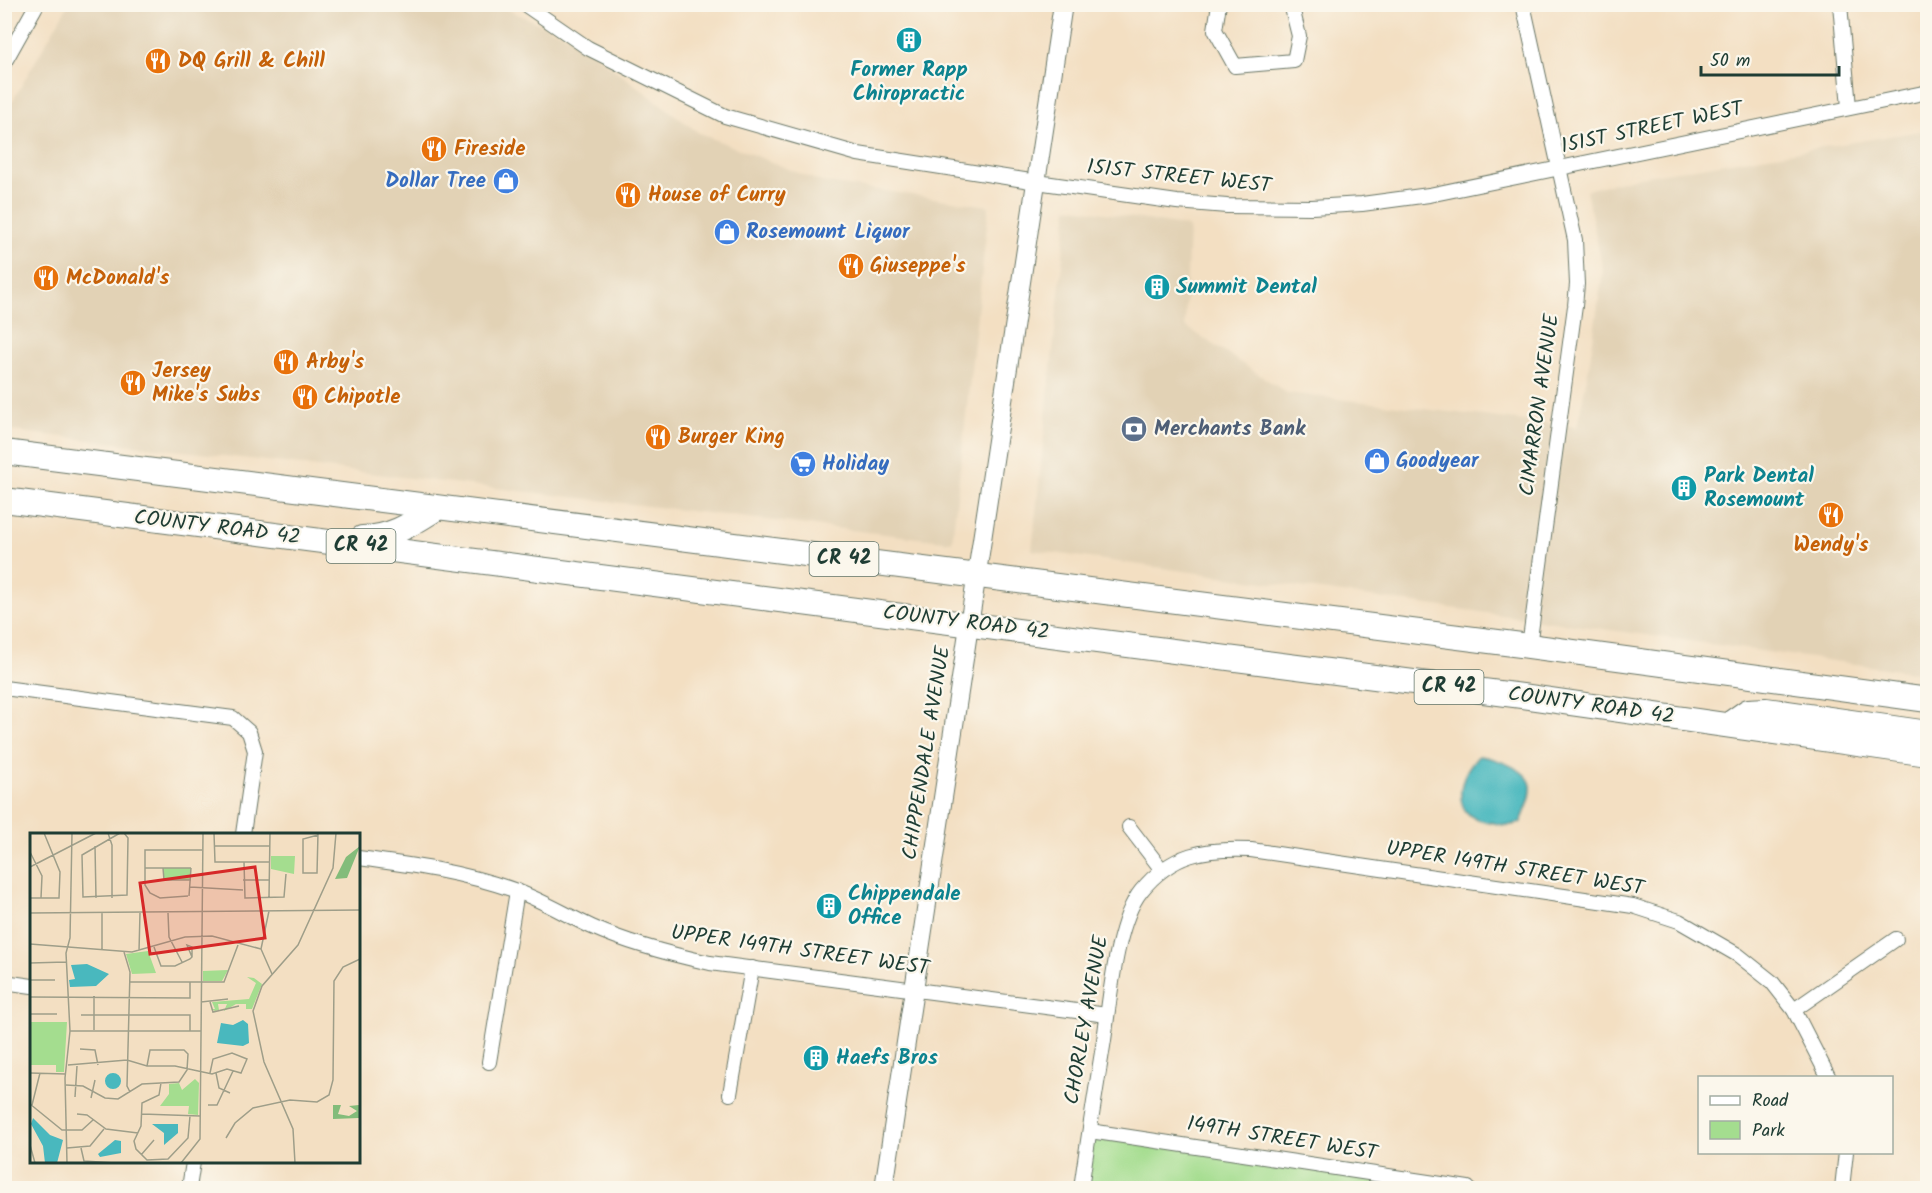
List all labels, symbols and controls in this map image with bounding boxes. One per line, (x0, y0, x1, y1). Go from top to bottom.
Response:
building icon: Former Rapp Chiropractic (894, 25, 924, 55)
scale bar (1701, 39, 1839, 77)
place label: DQ Grill & Chill (178, 45, 325, 78)
restaurant icon: DQ Grill & Chill (143, 46, 173, 76)
text: 50 m (1710, 47, 1750, 76)
place label: Former Rapp Chiropractic (850, 54, 968, 111)
street label: 151ST STREET WEST (1558, 92, 1748, 163)
place label: Fireside (454, 133, 526, 166)
restaurant icon: Fireside (419, 134, 449, 164)
street label: 151ST STREET WEST (1085, 151, 1275, 203)
place label: Dollar Tree (385, 165, 486, 198)
shop icon: Dollar Tree (491, 166, 521, 196)
place label: House of Curry (648, 179, 786, 212)
restaurant icon: House of Curry (613, 180, 643, 210)
place label: Rosemount Liquor (746, 216, 911, 249)
shop icon: Rosemount Liquor (712, 217, 742, 247)
place label: Giuseppe's (870, 250, 966, 283)
restaurant icon: Giuseppe's (836, 251, 866, 281)
place label: McDonald's (66, 262, 170, 295)
restaurant icon: McDonald's (31, 263, 61, 293)
place label: Summit Dental (1176, 271, 1317, 304)
building icon: Summit Dental (1142, 272, 1172, 302)
street label: CIMARRON AVENUE (1511, 311, 1569, 498)
place label: Arby's (306, 346, 364, 379)
restaurant icon: Arby's (271, 347, 301, 377)
place label: Jersey Mike's Subs (152, 355, 260, 412)
restaurant icon: Jersey Mike's Subs (118, 368, 148, 398)
place label: Chipotle (324, 381, 400, 414)
restaurant icon: Chipotle (290, 382, 320, 412)
place label: Merchants Bank (1154, 413, 1306, 446)
bank icon: Merchants Bank (1119, 414, 1149, 444)
place label: Burger King (678, 421, 785, 454)
restaurant icon: Burger King (643, 422, 673, 452)
place label: Goodyear (1396, 445, 1480, 478)
shop icon: Goodyear (1362, 446, 1392, 476)
place label: Holiday (822, 448, 889, 481)
supermarket icon: Holiday (788, 449, 818, 479)
place label: Park Dental Rosemount (1704, 460, 1814, 517)
building icon: Park Dental Rosemount (1669, 473, 1699, 503)
restaurant icon: Wendy's (1816, 500, 1846, 530)
street label: COUNTY ROAD 42 (132, 501, 302, 555)
road number: CR 42 (326, 529, 395, 563)
place label: Wendy's (1793, 529, 1869, 562)
road number: CR 42 (810, 542, 878, 576)
street label: COUNTY ROAD 42 (881, 596, 1051, 650)
street label: CHIPPENDALE AVENUE (894, 643, 960, 862)
road number: CR 42 (1414, 670, 1484, 704)
street label: COUNTY ROAD 42 (1506, 678, 1676, 734)
street label: UPPER 149TH STREET WEST (1384, 832, 1648, 906)
inset map (30, 833, 360, 1163)
place label: Chippendale Office (848, 878, 961, 935)
building icon: Chippendale Office (814, 891, 844, 921)
street label: UPPER 149TH STREET WEST (669, 917, 933, 986)
street label: CHORLEY AVENUE (1056, 932, 1118, 1107)
place label: Haefs Bros (836, 1042, 938, 1075)
building icon: Haefs Bros (801, 1043, 831, 1073)
legend (1698, 1076, 1893, 1154)
text: Road (1752, 1087, 1789, 1116)
street label: 149TH STREET WEST (1185, 1108, 1381, 1171)
text: Park (1752, 1117, 1785, 1146)

